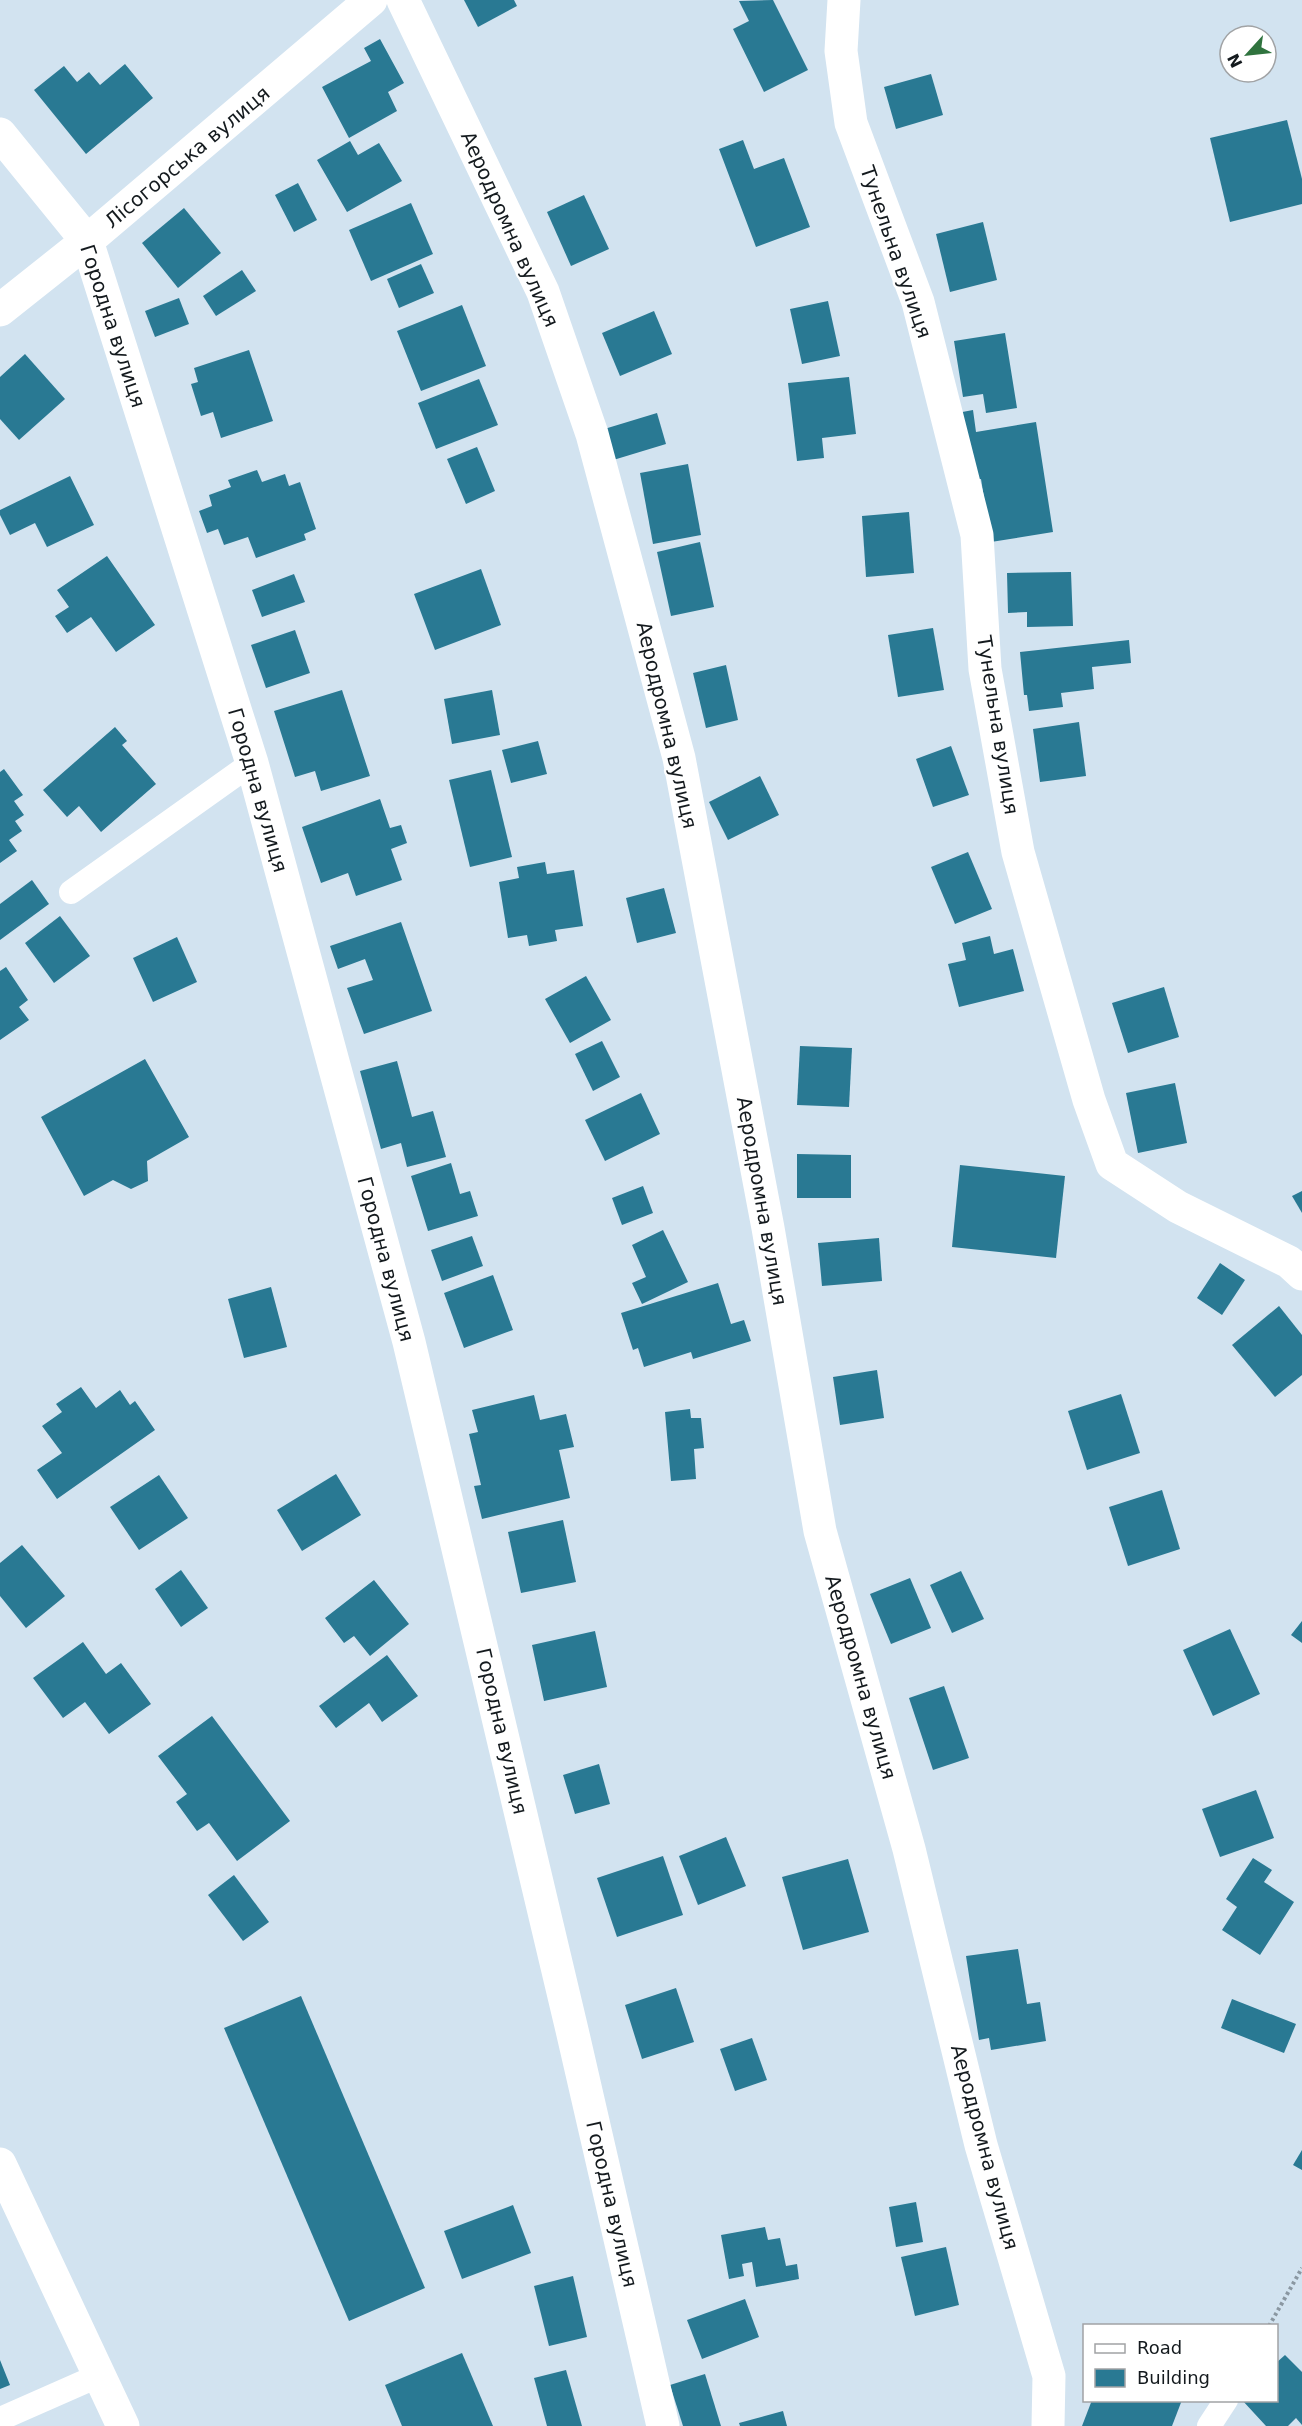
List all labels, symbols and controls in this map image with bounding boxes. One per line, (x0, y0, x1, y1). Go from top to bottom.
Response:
north arrow (1218, 24, 1278, 84)
text: N (1224, 50, 1247, 71)
street label: Лісогорська вулиця (100, 81, 274, 233)
street label: Аеродромна вулиця (456, 128, 564, 330)
street label: Тунельна вулиця (855, 162, 937, 341)
street label: Городна вулиця (75, 241, 151, 411)
street label: Аеродромна вулиця (632, 619, 702, 831)
street label: Тунельна вулиця (972, 633, 1024, 816)
street label: Городна вулиця (223, 705, 293, 875)
street label: Аеродромна вулиця (732, 1095, 792, 1307)
street label: Городна вулиця (352, 1174, 420, 1344)
street label: Аеродромна вулиця (820, 1572, 902, 1782)
street label: Городна вулиця (471, 1646, 533, 1816)
street label: Аеродромна вулиця (946, 2042, 1024, 2252)
street label: Городна вулиця (581, 2119, 643, 2289)
legend (1083, 2324, 1278, 2402)
text: Road (1137, 2337, 1182, 2358)
text: Building (1137, 2367, 1210, 2388)

